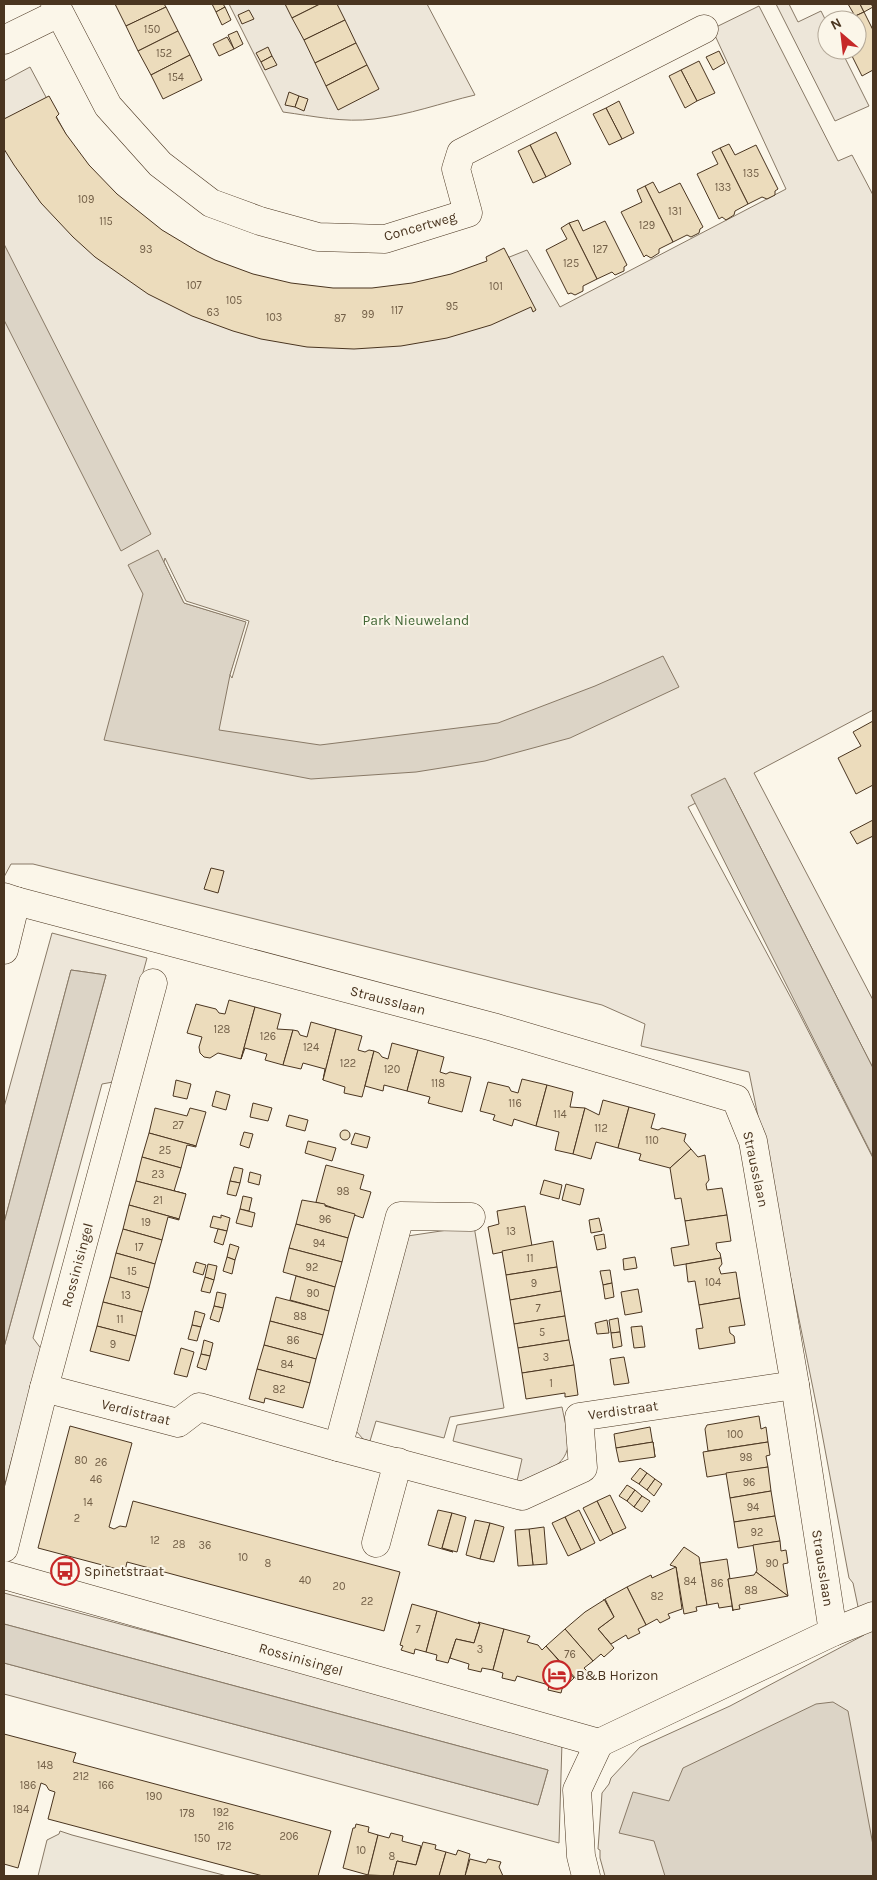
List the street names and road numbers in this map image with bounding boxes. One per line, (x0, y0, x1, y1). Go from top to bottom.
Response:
street label: Concertweg (382, 208, 458, 245)
street label: Strausslaan (348, 982, 427, 1019)
street label: Strausslaan (739, 1129, 772, 1209)
street label: Rossinisingel (58, 1221, 97, 1309)
street label: Verdistraat (100, 1396, 172, 1429)
street label: Verdistraat (587, 1397, 659, 1424)
street label: Strausslaan (808, 1528, 837, 1608)
street label: Rossinisingel (257, 1639, 345, 1680)

